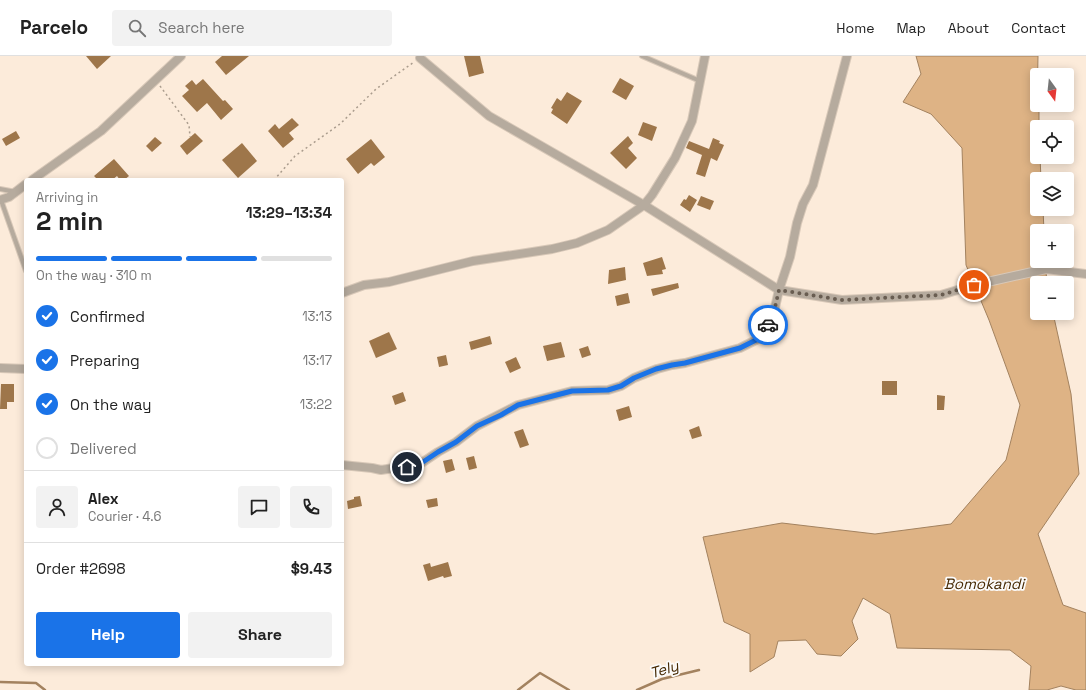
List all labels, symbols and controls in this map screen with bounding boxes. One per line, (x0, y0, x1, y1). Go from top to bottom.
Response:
search box (112, 10, 392, 46)
text: Parcelo (20, 15, 88, 40)
icon: search (126, 17, 148, 39)
text: Search here (158, 18, 245, 37)
text: Home (836, 19, 874, 37)
text: Map (896, 19, 926, 37)
text: About (948, 19, 989, 37)
text: Contact (1011, 19, 1066, 37)
north arrow (1030, 68, 1074, 112)
map controls (1030, 68, 1074, 320)
button: locate (1030, 120, 1074, 164)
button: layers (1030, 172, 1074, 216)
text: Arriving in (36, 189, 98, 206)
text: 13:29–13:34 (246, 203, 332, 222)
text: 2 min (36, 204, 103, 238)
button: + (1030, 224, 1074, 268)
text: On the way · 310 m (36, 267, 152, 284)
pin (957, 268, 991, 302)
icon: bag (963, 274, 985, 296)
button: − (1030, 276, 1074, 320)
icon: check (36, 305, 58, 327)
courier (748, 305, 788, 345)
text: Confirmed (70, 307, 145, 326)
text: 13:13 (302, 308, 332, 325)
icon: car (757, 314, 779, 336)
icon: check (36, 349, 58, 371)
text: Preparing (70, 351, 140, 370)
text: 13:17 (303, 352, 332, 369)
icon: check (36, 393, 58, 415)
text: On the way (70, 395, 151, 414)
text: 13:22 (300, 396, 332, 413)
text: Delivered (70, 439, 137, 458)
pin (390, 450, 424, 484)
icon: home (396, 456, 418, 478)
button: person (36, 486, 78, 528)
button: chat (238, 486, 280, 528)
button: phone (290, 486, 332, 528)
text: Alex (88, 489, 119, 508)
text: Courier · 4.6 (88, 508, 161, 525)
text: Order #2698 (36, 559, 126, 578)
text: $9.43 (291, 559, 332, 578)
water label: Bomokandi (944, 574, 1027, 593)
button: Help (36, 612, 180, 658)
button: Share (188, 612, 332, 658)
water label: Tely (647, 655, 681, 682)

